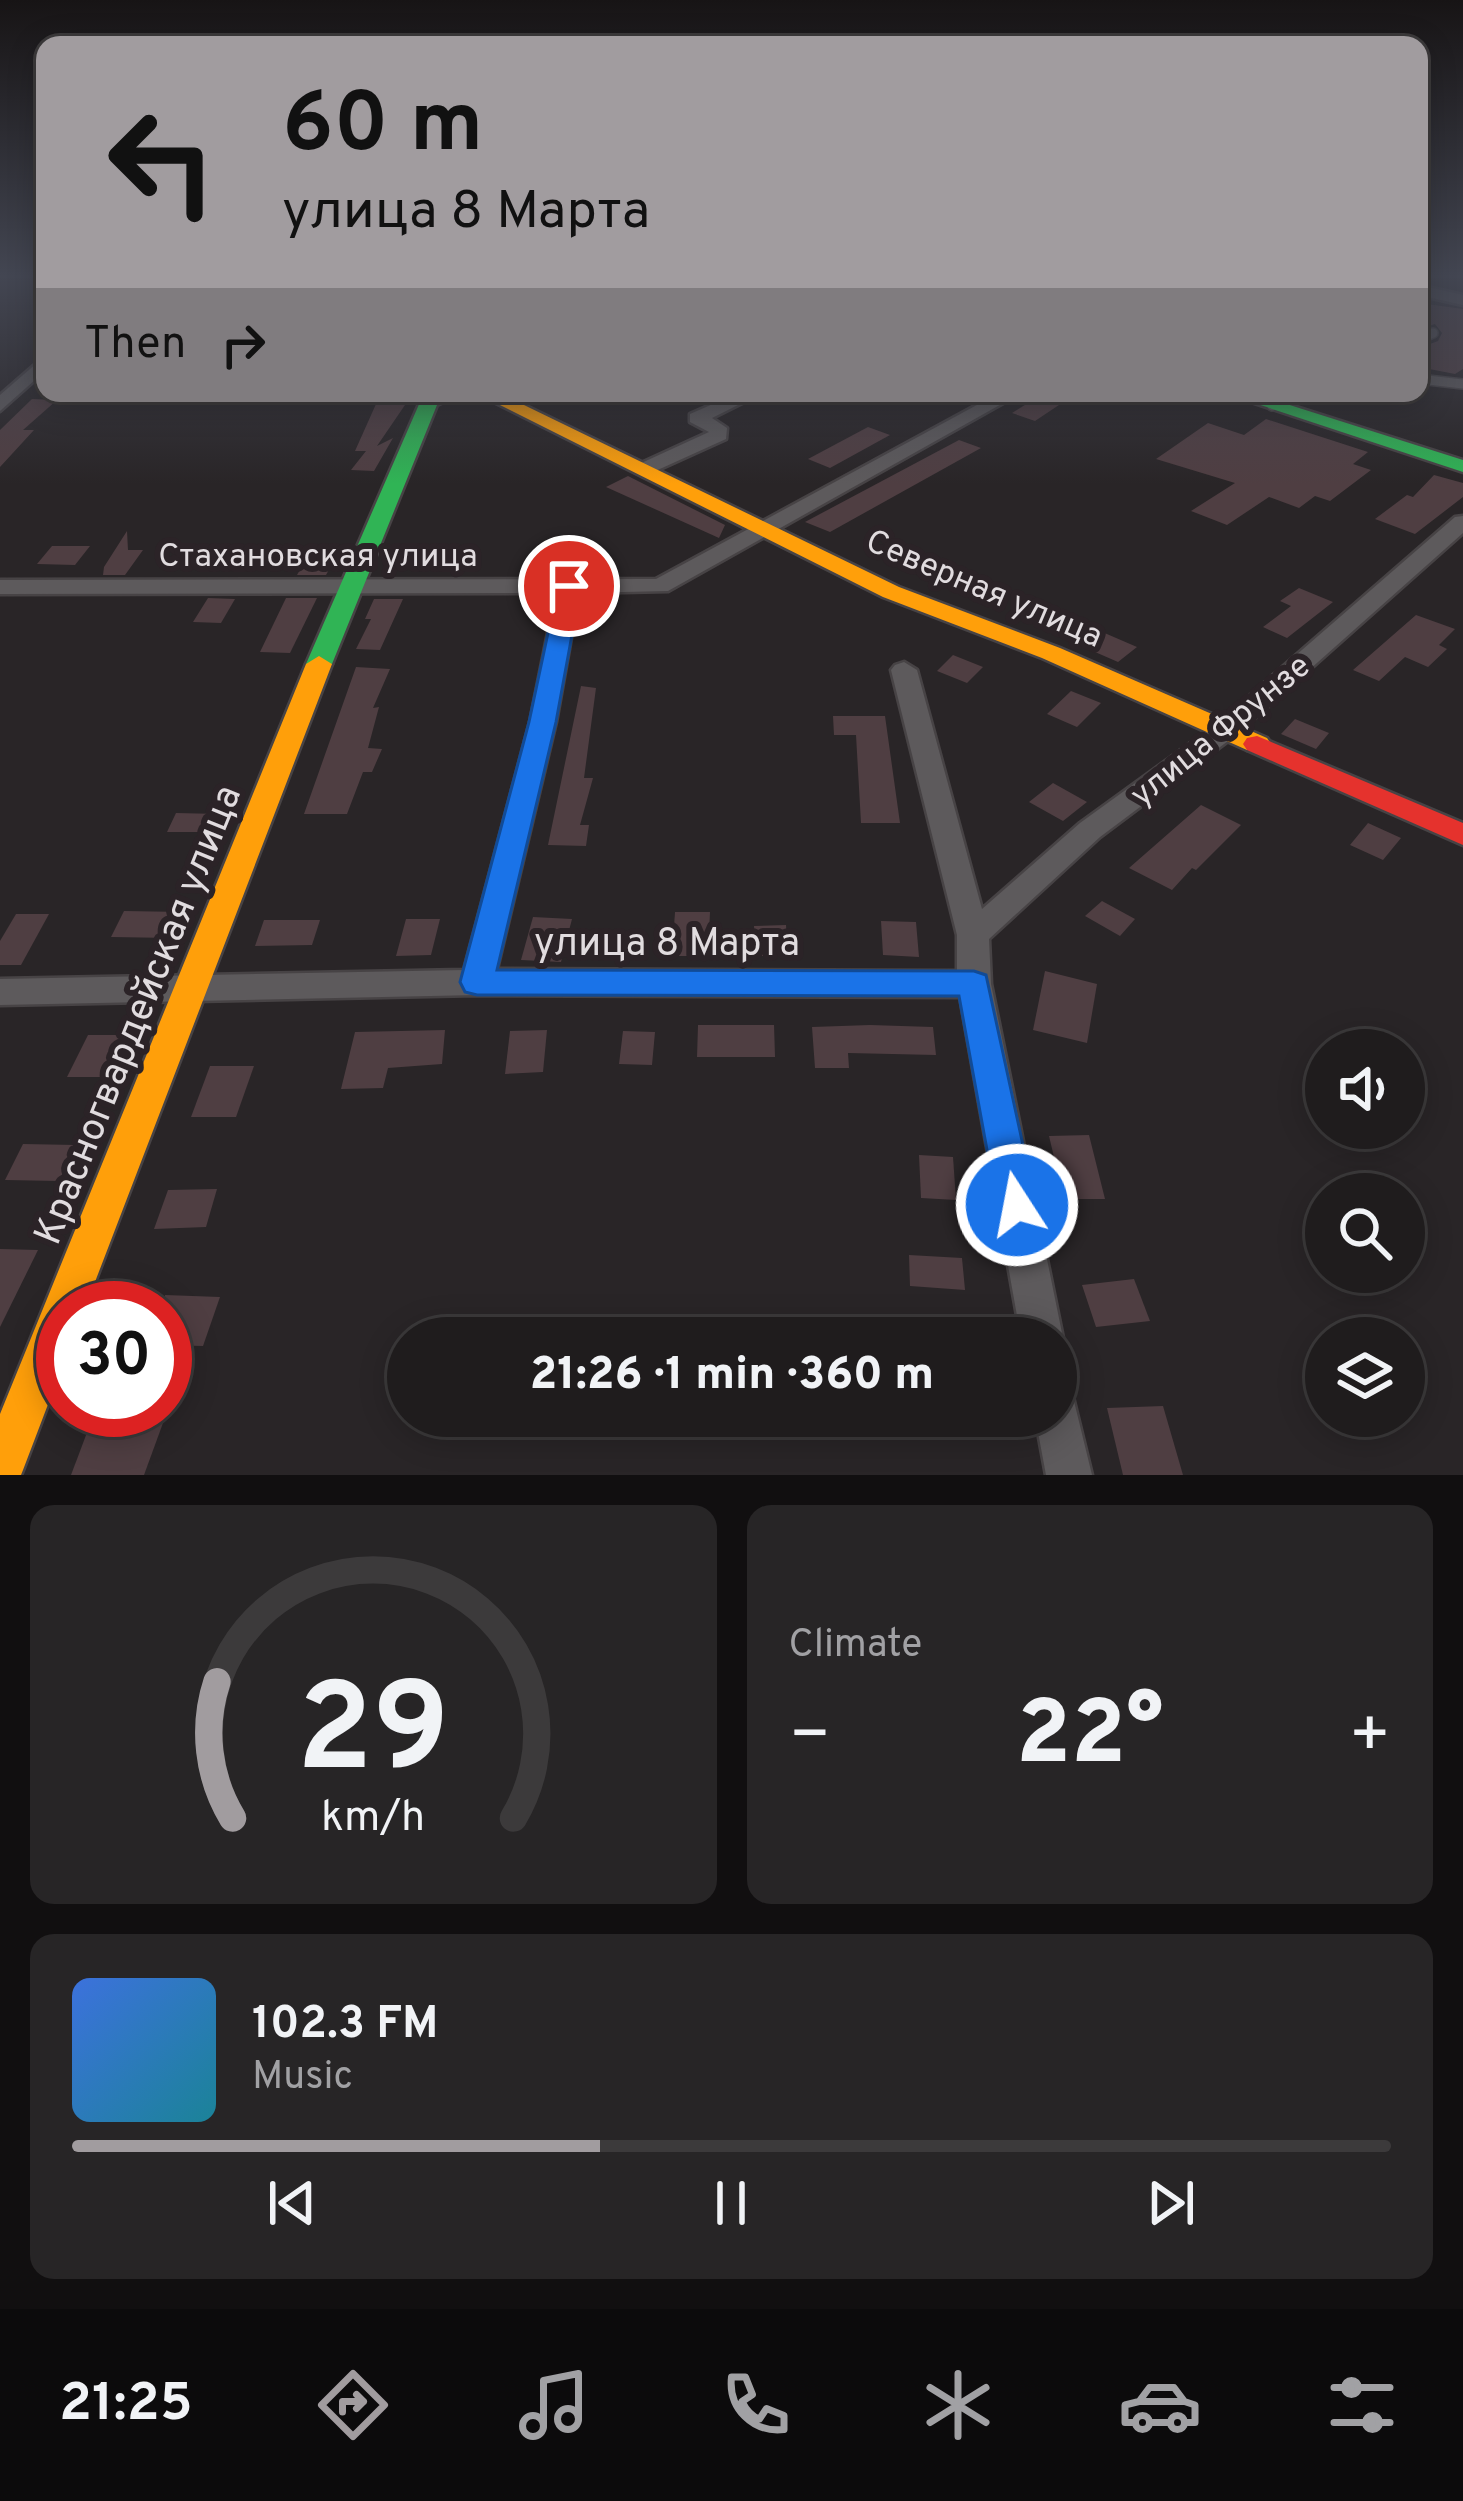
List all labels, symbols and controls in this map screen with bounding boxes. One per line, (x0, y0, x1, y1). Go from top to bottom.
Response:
text: 60 m (282, 75, 483, 181)
icon: left (84, 84, 240, 240)
text: улица 8 Марта (282, 179, 650, 248)
icon: right (210, 312, 276, 378)
text: Then (84, 317, 186, 374)
street label: Северная улица (859, 522, 1108, 659)
pin (518, 535, 620, 637)
street label: Стахановская улица (158, 537, 478, 579)
icon: arrive (536, 553, 602, 619)
street label: улица Фрунзе (1123, 647, 1320, 818)
street label: Красногвардейская улица (25, 779, 255, 1253)
street label: улица 8 Марта (534, 921, 800, 970)
map controls (1305, 1029, 1425, 1437)
button: sound (1305, 1029, 1425, 1149)
position arrow (954, 1142, 1080, 1268)
button: search (1305, 1173, 1425, 1293)
speed limit sign: 30 (36, 1281, 192, 1437)
button: layers (1305, 1317, 1425, 1437)
text: 21:26 · 1 min · 360 m (530, 1348, 934, 1405)
text: Climate (789, 1622, 922, 1671)
text: 29 (297, 1657, 450, 1815)
text: 22° (1016, 1682, 1164, 1795)
text: − (789, 1697, 831, 1780)
text: + (1348, 1697, 1391, 1780)
text: km/h (321, 1791, 425, 1845)
text: 102.3 FM (252, 1997, 439, 2054)
text: Music (252, 2054, 353, 2103)
icon: previous (259, 2170, 325, 2236)
icon: pause (698, 2170, 764, 2236)
icon: next (1138, 2170, 1204, 2236)
icon: directions (311, 2363, 395, 2447)
icon: music (512, 2363, 596, 2447)
icon: phone (714, 2363, 798, 2447)
icon: climate (916, 2363, 1000, 2447)
icon: car (1118, 2363, 1202, 2447)
icon: filters (1320, 2363, 1404, 2447)
text: 21:25 (59, 2371, 193, 2440)

